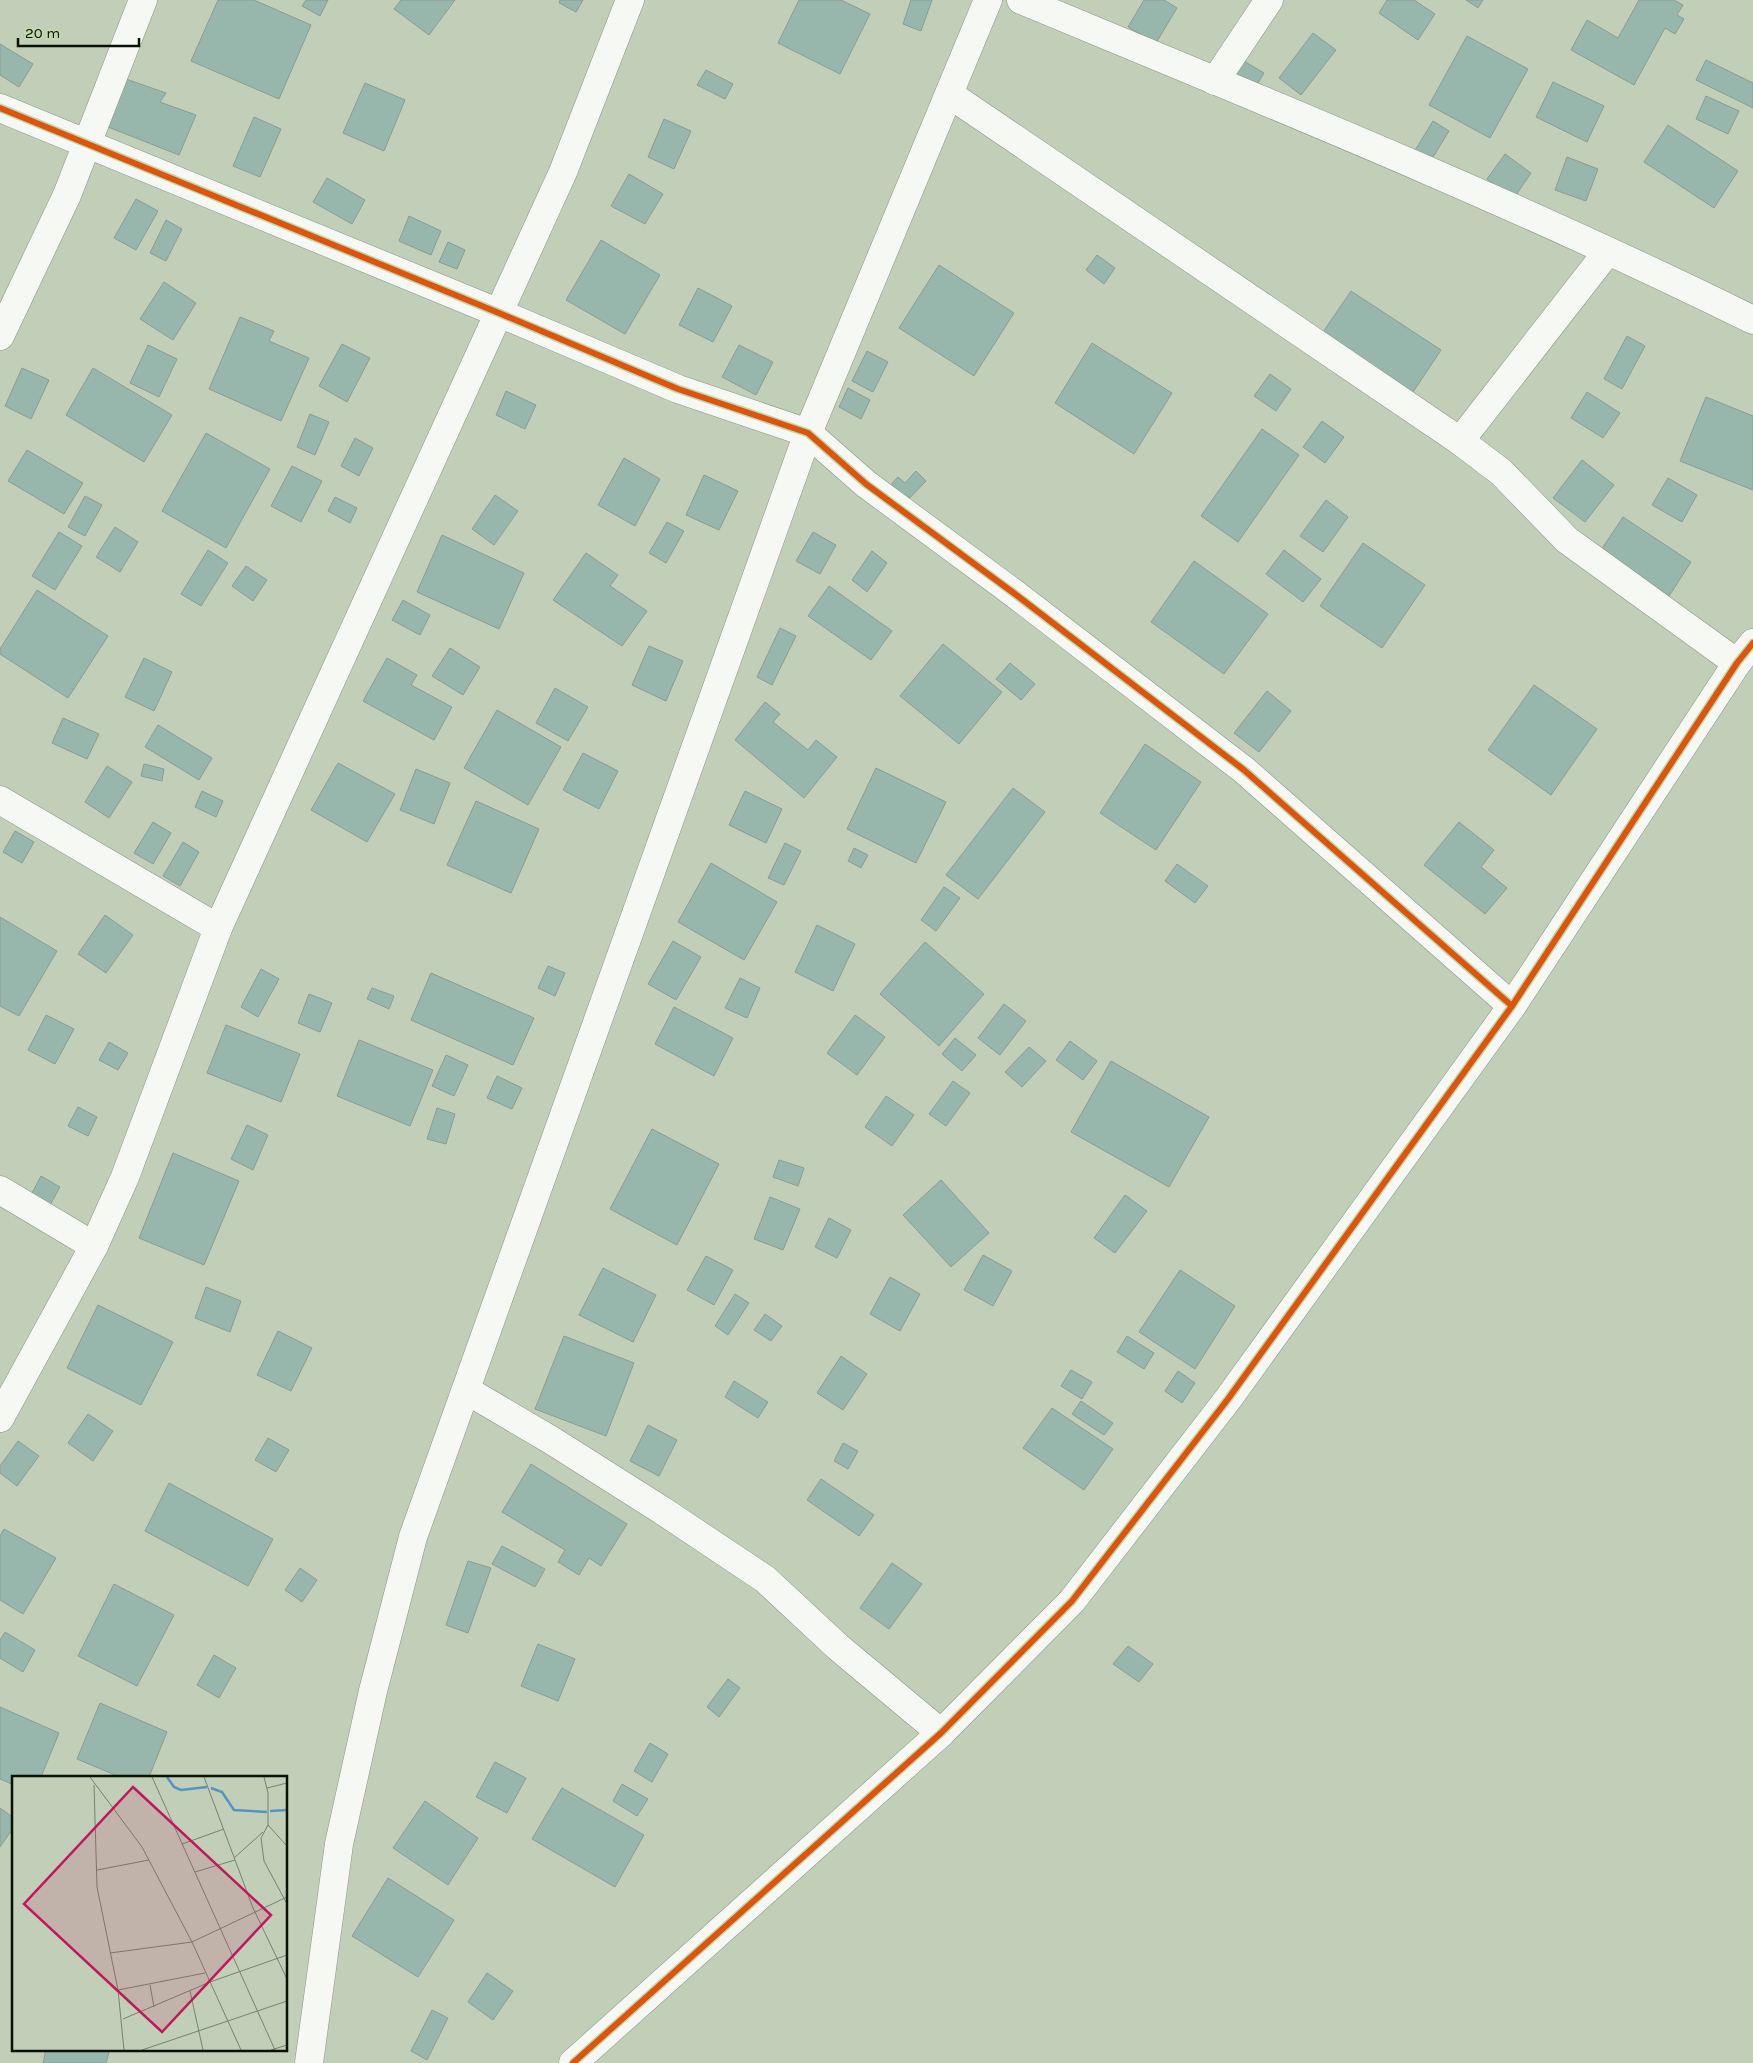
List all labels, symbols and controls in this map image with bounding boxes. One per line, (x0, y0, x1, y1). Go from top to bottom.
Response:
scale bar (18, 15, 139, 47)
text: 20 m (25, 24, 60, 42)
inset map (12, 1776, 288, 2050)

